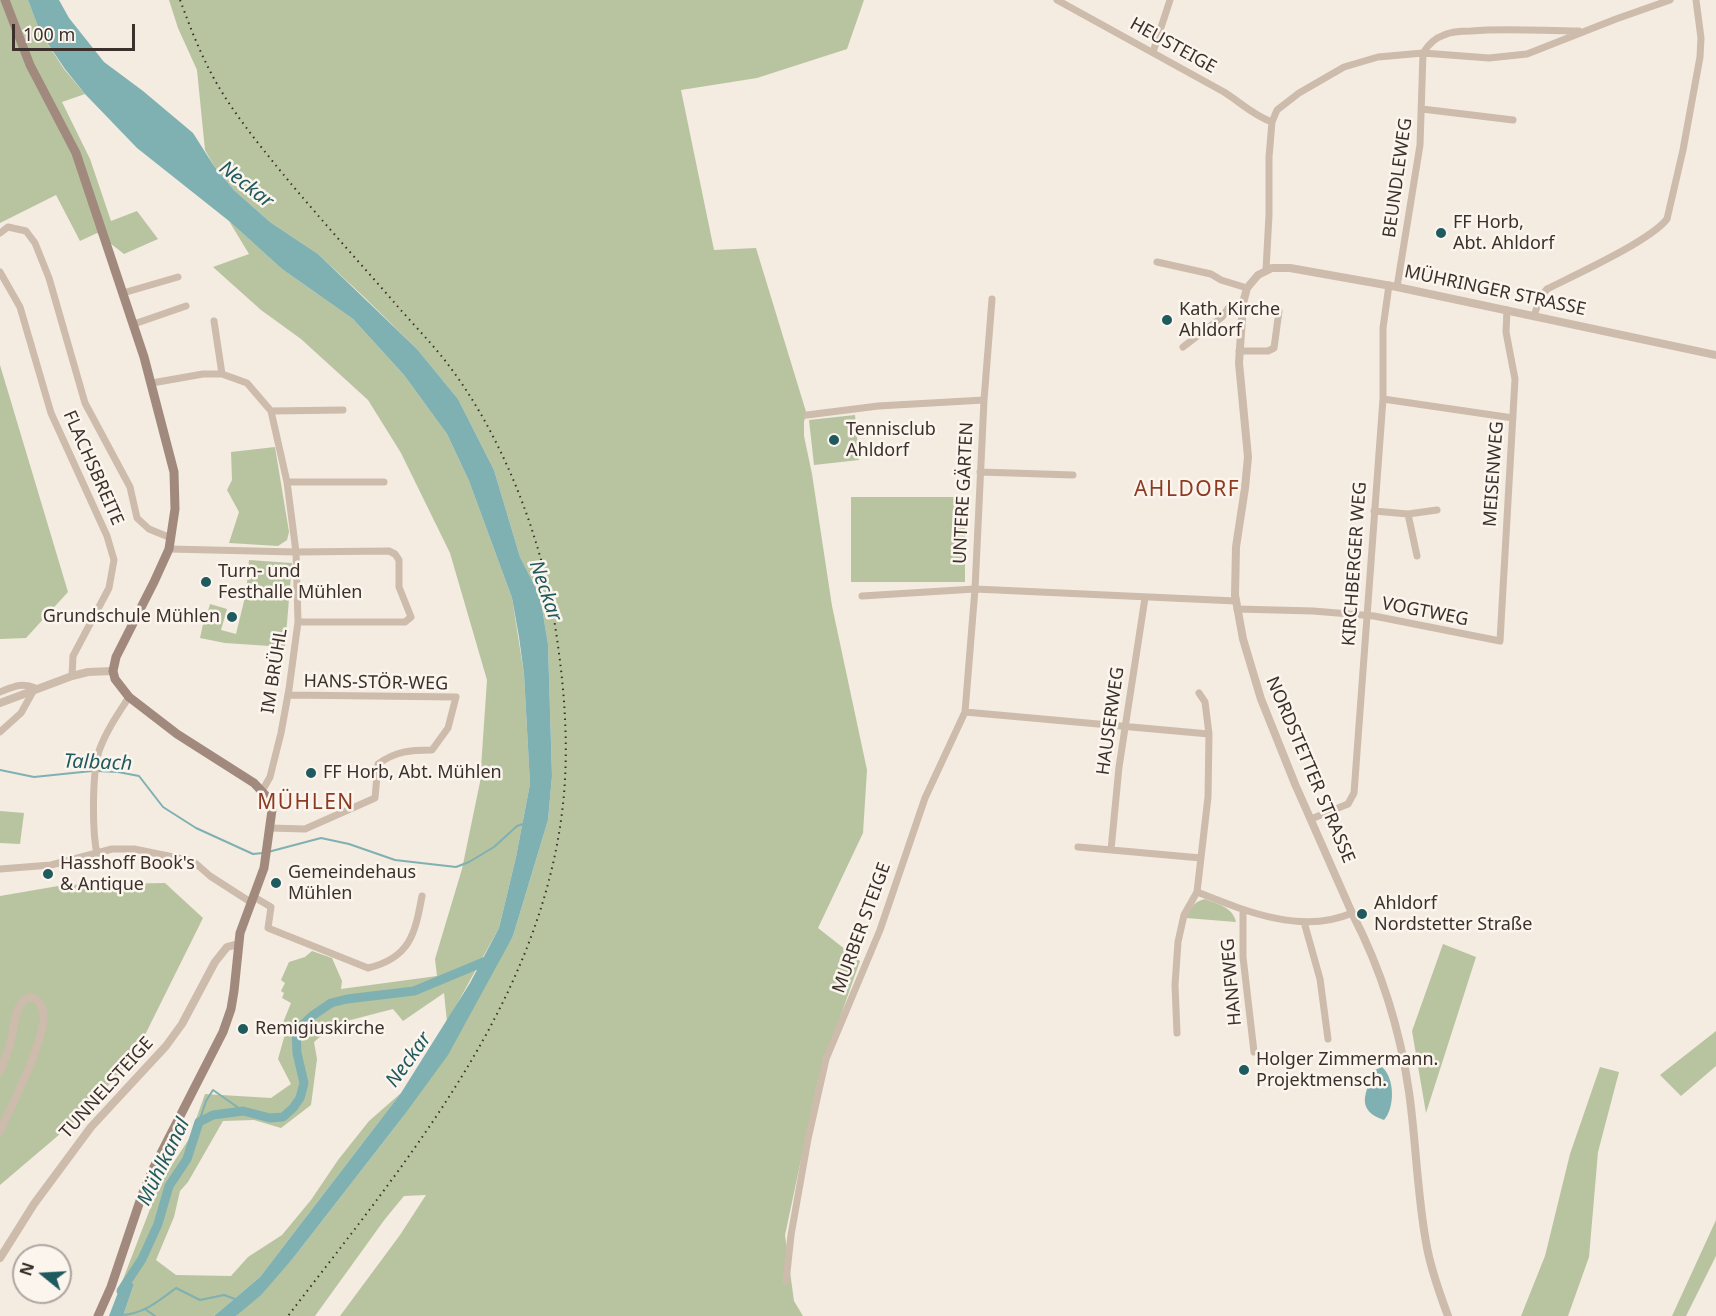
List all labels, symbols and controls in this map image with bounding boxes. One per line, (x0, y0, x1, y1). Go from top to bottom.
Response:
scale bar (15, 12, 138, 50)
street label: HEUSTEIGE (1126, 13, 1220, 79)
text: 100 m (23, 22, 75, 46)
street label: BEUNDLEWEG (1379, 117, 1417, 239)
water label: Neckar (214, 156, 278, 214)
place label: FF Horb, Abt. Ahldorf (1453, 212, 1554, 254)
marker: FF Horb, Abt. Ahldorf (1434, 226, 1448, 240)
street label: MÜHRINGER STRASSE (1402, 261, 1588, 321)
place label: Kath. Kirche Ahldorf (1179, 299, 1280, 342)
marker: Kath. Kirche Ahldorf (1160, 313, 1174, 327)
street label: FLACHSBREITE (58, 407, 128, 529)
place label: Tennisclub Ahldorf (846, 419, 936, 462)
street label: MEISENWEG (1480, 420, 1508, 528)
street label: UNTERE GÄRTEN (949, 421, 979, 565)
marker: Tennisclub Ahldorf (827, 433, 841, 447)
district label: AHLDORF (1134, 477, 1240, 503)
street label: KIRCHBERGER WEG (1338, 481, 1372, 647)
water label: Neckar (523, 558, 567, 624)
place label: Turn- und Festhalle Mühlen (218, 561, 362, 604)
marker: Turn- und Festhalle Mühlen (199, 575, 213, 589)
street label: VOGTWEG (1380, 593, 1470, 631)
place label: Grundschule Mühlen (43, 606, 220, 628)
marker: Grundschule Mühlen (225, 610, 239, 624)
street label: IM BRÜHL (258, 627, 292, 715)
street label: HAUSERWEG (1093, 666, 1129, 776)
street label: HANS-STÖR-WEG (304, 671, 448, 695)
street label: NORDSTETTER STRASSE (1261, 673, 1359, 867)
water label: Talbach (63, 750, 133, 776)
place label: FF Horb, Abt. Mühlen (323, 762, 502, 784)
marker: FF Horb, Abt. Mühlen (304, 766, 318, 780)
district label: MÜHLEN (257, 790, 355, 816)
place label: Hasshoff Book's & Antique (60, 853, 195, 896)
street label: MURBER STEIGE (828, 860, 896, 996)
place label: Gemeindehaus Mühlen (288, 862, 416, 904)
marker: Hasshoff Book's & Antique (41, 867, 55, 881)
marker: Gemeindehaus Mühlen (269, 876, 283, 890)
place label: Ahldorf Nordstetter Straße (1374, 893, 1532, 936)
marker: Ahldorf Nordstetter Straße (1355, 907, 1369, 921)
street label: HANFWEG (1217, 937, 1247, 1027)
place label: Remigiuskirche (255, 1018, 385, 1040)
marker: Remigiuskirche (236, 1022, 250, 1036)
water label: Neckar (381, 1028, 437, 1092)
street label: TUNNELSTEIGE (56, 1033, 158, 1143)
place label: Holger Zimmermann. Projektmensch. (1256, 1049, 1438, 1092)
marker: Holger Zimmermann. Projektmensch. (1237, 1063, 1251, 1077)
water label: Mühlkanal (133, 1114, 195, 1210)
north arrow (12, 1244, 72, 1304)
text: N (14, 1259, 39, 1279)

